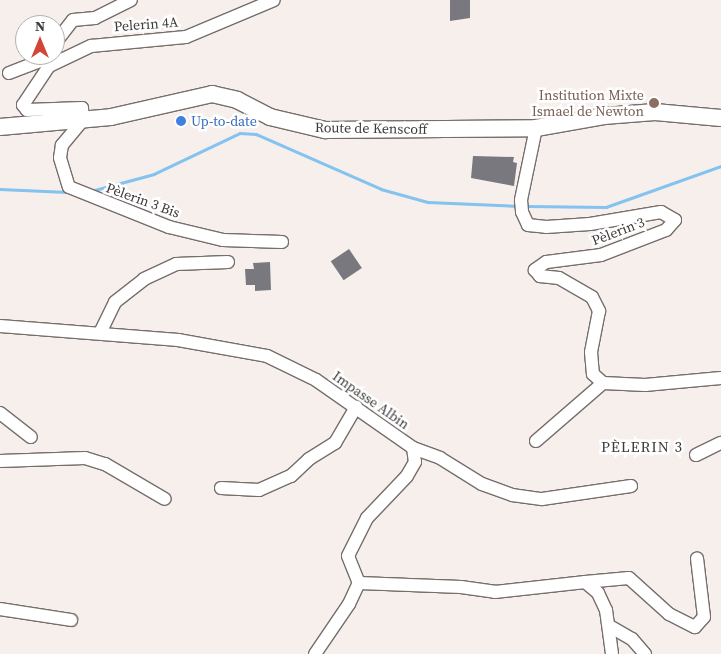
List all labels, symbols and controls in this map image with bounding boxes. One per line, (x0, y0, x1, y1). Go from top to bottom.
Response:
street label: Pelerin 4A (113, 13, 179, 35)
north arrow (15, 15, 65, 65)
text: N (35, 16, 45, 36)
place label: Institution Mixte Ismael de Newton (532, 87, 644, 120)
marker: Institution Mixte Ismael de Newton (648, 97, 660, 109)
place label: Up-to-date (191, 113, 257, 129)
marker: Up-to-date (175, 115, 187, 127)
street label: Route de Kenscoff (315, 119, 427, 137)
street label: Pèlerin 3 Bis (104, 179, 182, 221)
street label: Pèlerin 3 (589, 213, 647, 249)
street label: Impasse Albin (329, 367, 413, 433)
district label: PÈLERIN 3 (600, 438, 684, 456)

